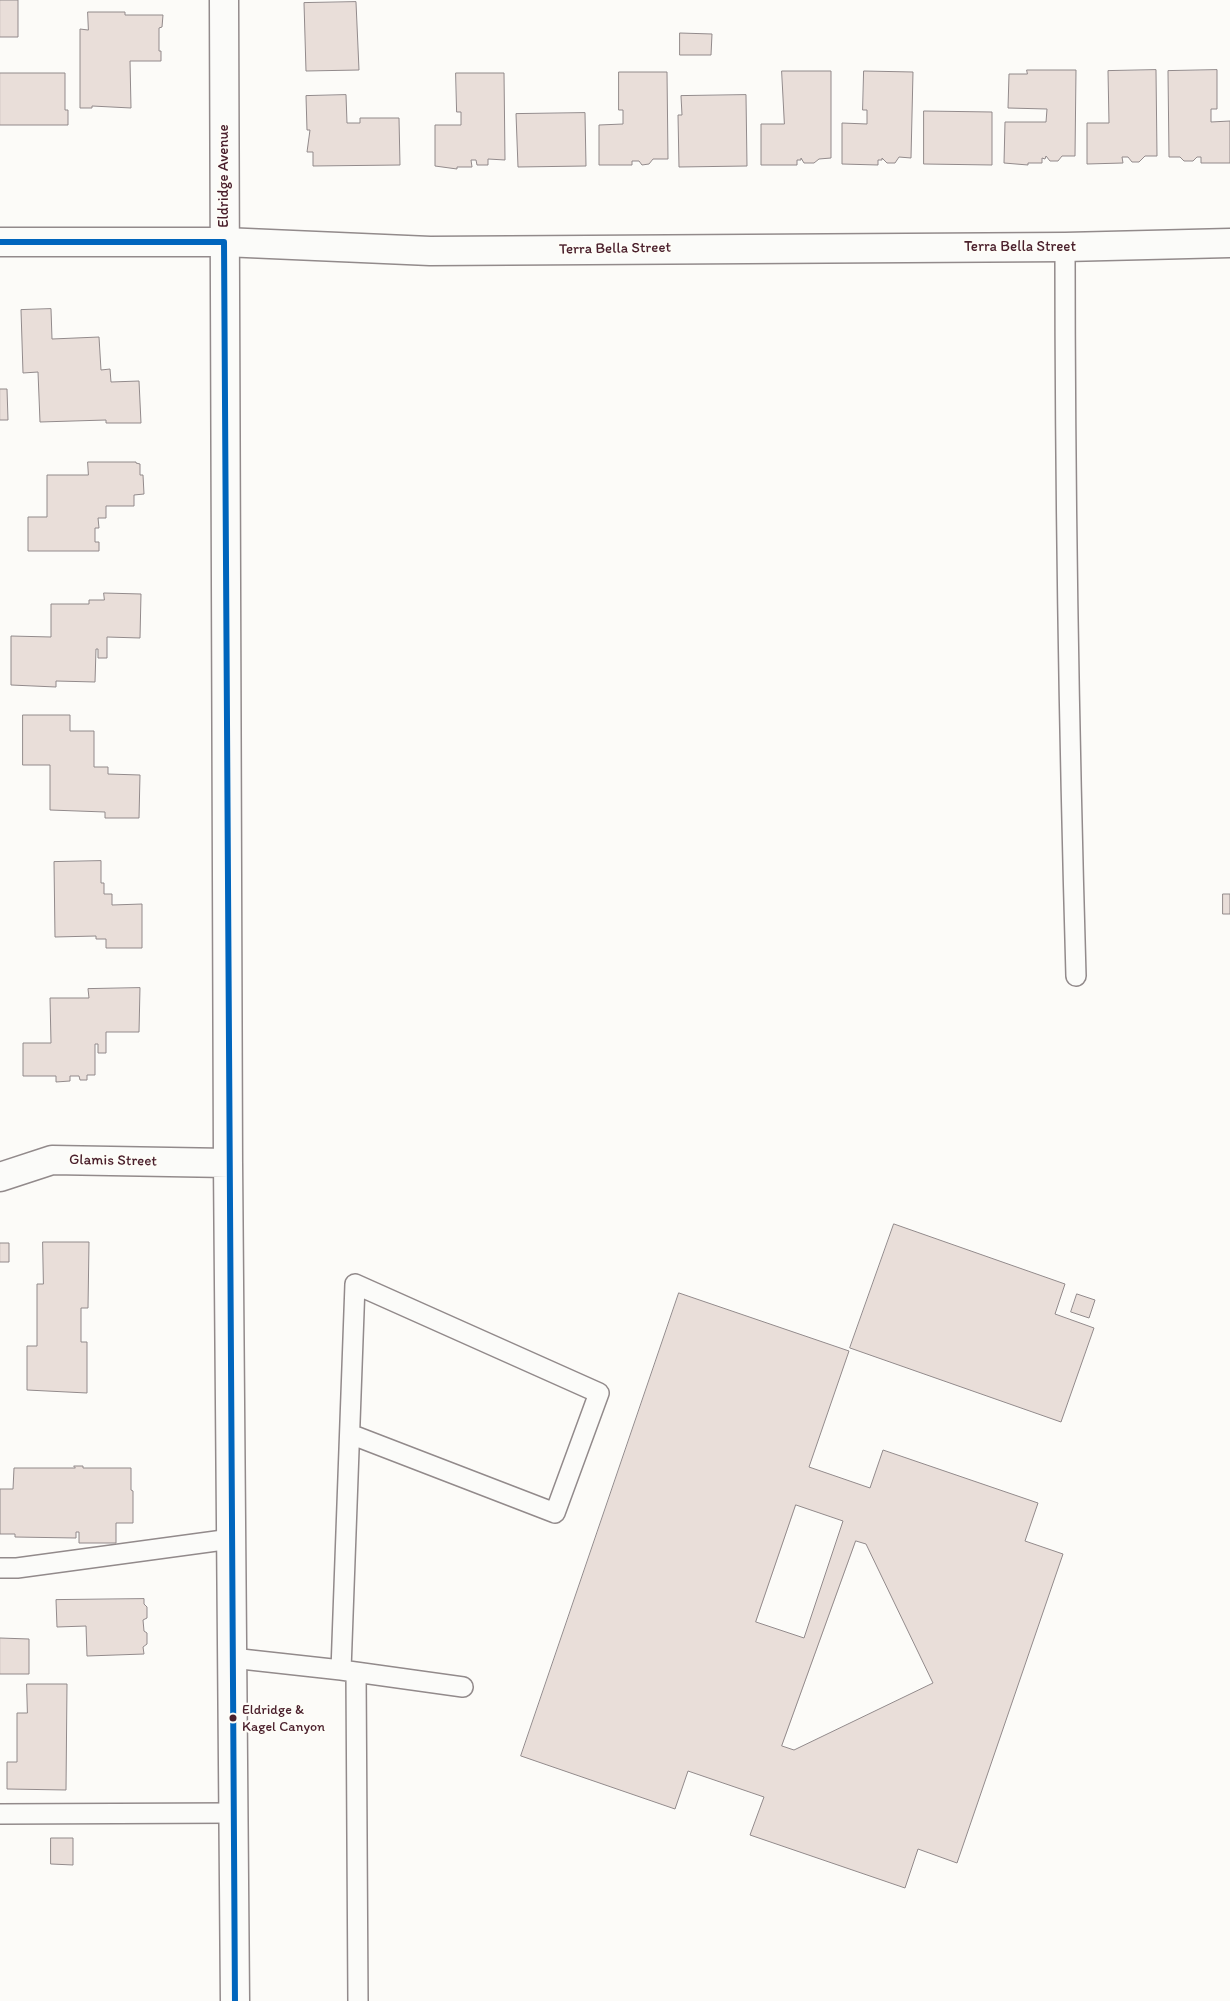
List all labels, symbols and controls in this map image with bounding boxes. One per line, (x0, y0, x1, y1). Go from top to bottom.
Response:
street label: Eldridge Avenue (215, 124, 233, 228)
street label: Terra Bella Street (964, 238, 1076, 256)
street label: Terra Bella Street (559, 239, 671, 259)
street label: Glamis Street (69, 1151, 157, 1171)
place label: Eldridge & Kagel Canyon (242, 1702, 325, 1734)
marker: Eldridge & Kagel Canyon (228, 1713, 238, 1723)

